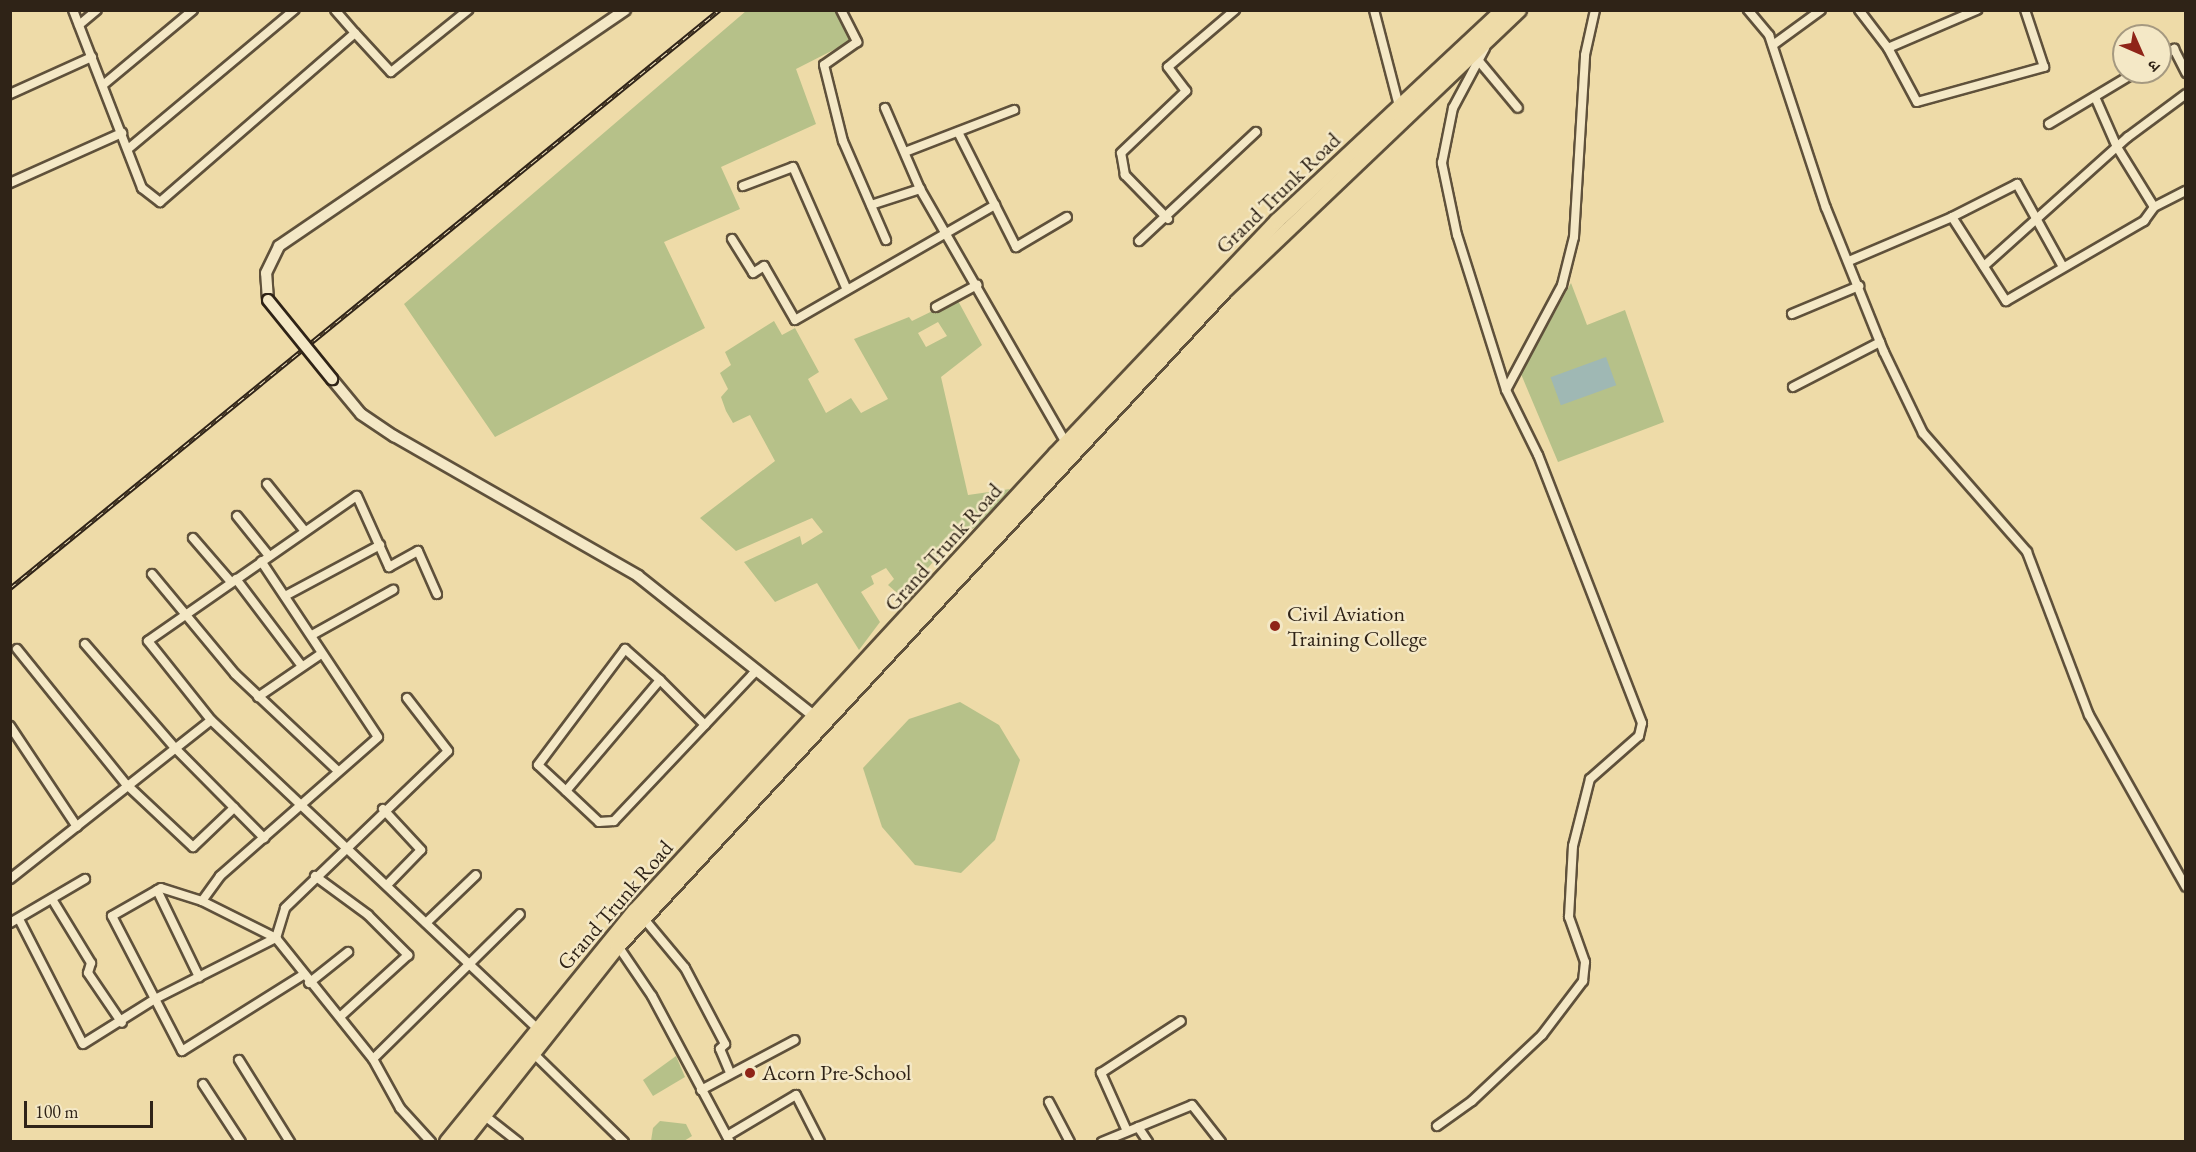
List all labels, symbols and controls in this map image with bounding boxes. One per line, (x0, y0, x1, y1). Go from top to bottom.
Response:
north arrow (2112, 24, 2172, 84)
text: उ (2143, 55, 2164, 76)
street label: Grand Trunk Road (1210, 127, 1346, 259)
street label: Grand Trunk Road (879, 478, 1007, 616)
place label: Civil Aviation Training College (1287, 600, 1427, 652)
marker: Civil Aviation Training College (1268, 619, 1282, 633)
street label: Grand Trunk Road (552, 835, 678, 975)
place label: Acorn Pre-School (762, 1060, 911, 1086)
marker: Acorn Pre-School (743, 1066, 757, 1080)
scale bar (27, 1089, 156, 1127)
text: 100 m (35, 1100, 79, 1123)

